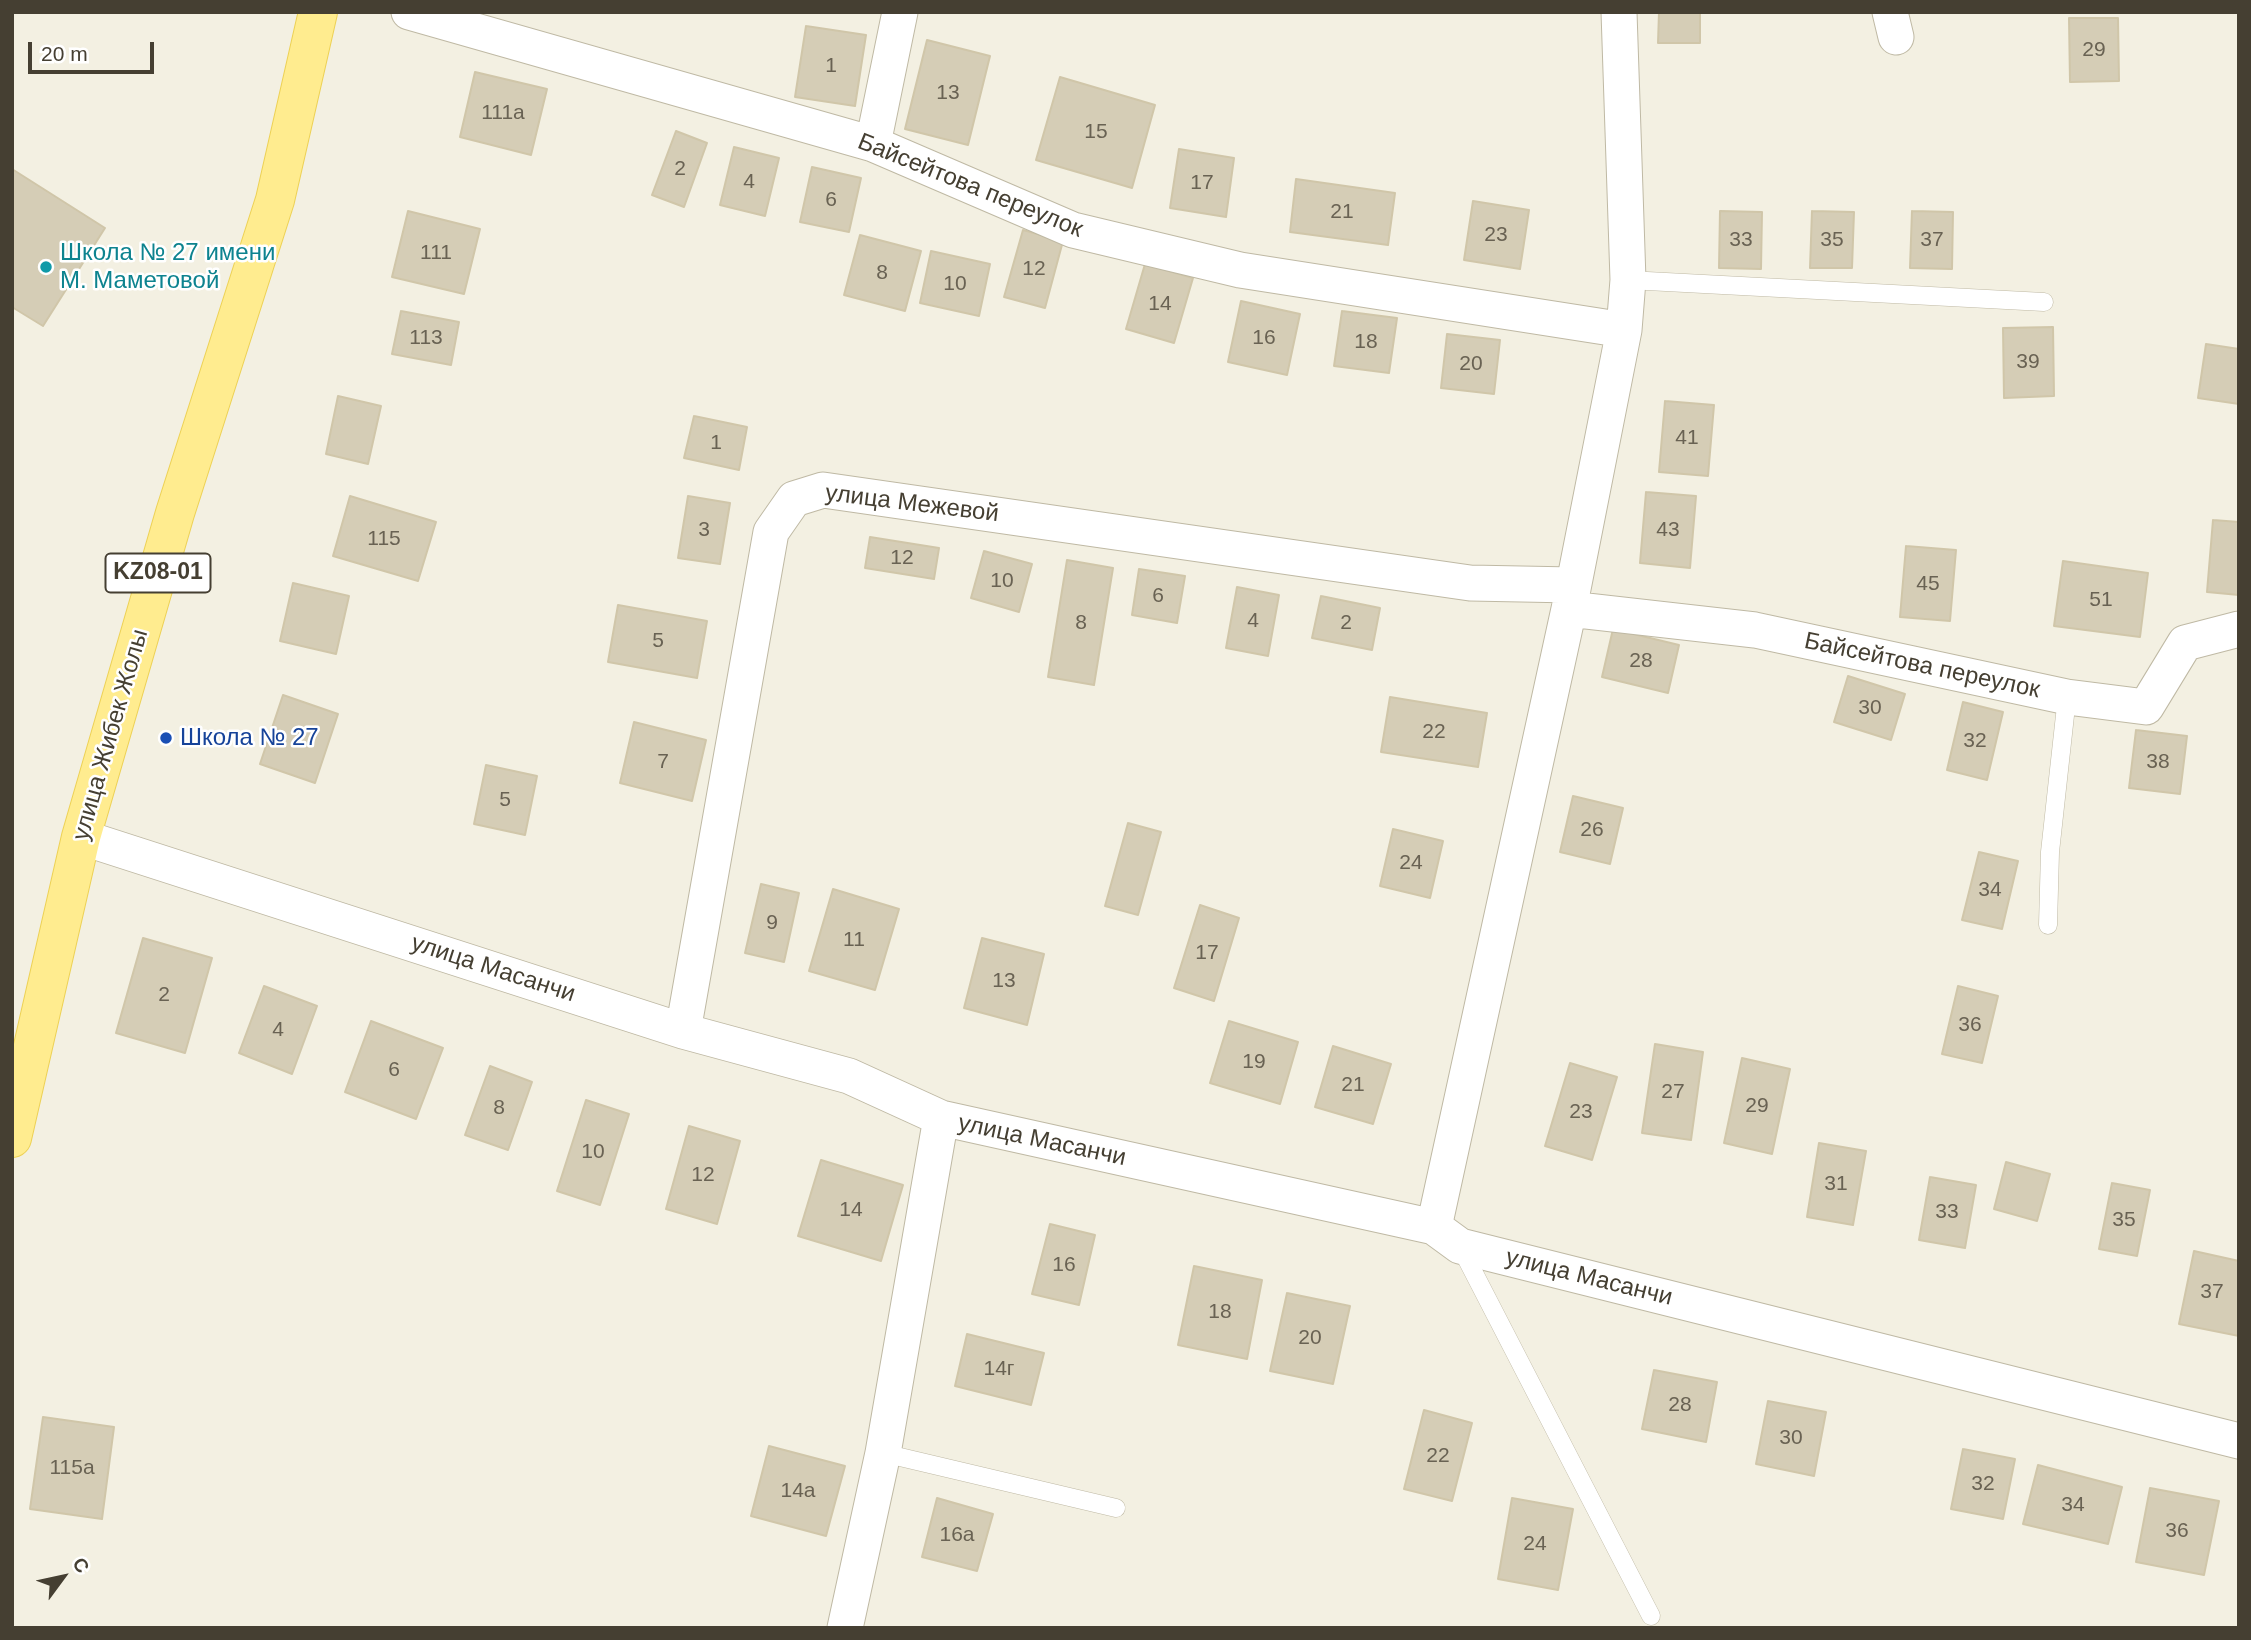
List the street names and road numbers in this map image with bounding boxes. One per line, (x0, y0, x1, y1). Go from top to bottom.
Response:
street label: Байсейтова переулок (853, 128, 1087, 244)
street label: улица Межевой (824, 479, 1000, 529)
road number: KZ08-01 (106, 554, 210, 593)
street label: улица Жибек Жолы (67, 626, 155, 844)
street label: Байсейтова переулок (1802, 627, 2042, 705)
street label: улица Масанчи (407, 929, 579, 1009)
street label: улица Масанчи (955, 1109, 1129, 1173)
street label: улица Масанчи (1503, 1243, 1675, 1313)

